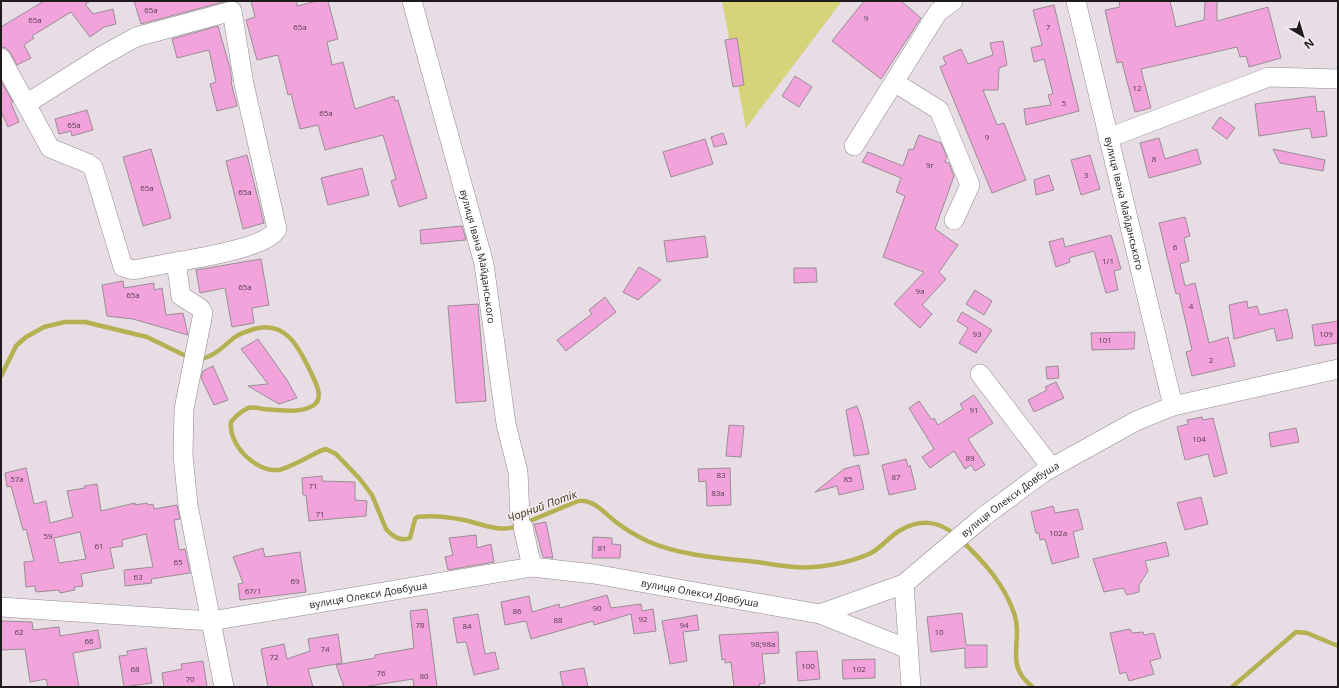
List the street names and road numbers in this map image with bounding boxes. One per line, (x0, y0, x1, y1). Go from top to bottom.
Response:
street label: вулиця Івана Майданського (1102, 135, 1147, 271)
street label: вулиця Івана Майданського (457, 188, 499, 324)
street label: вулиця Олекси Довбуша (958, 458, 1062, 540)
street label: вулиця Олекси Довбуша (640, 575, 760, 610)
street label: вулиця Олекси Довбуша (308, 578, 428, 611)

